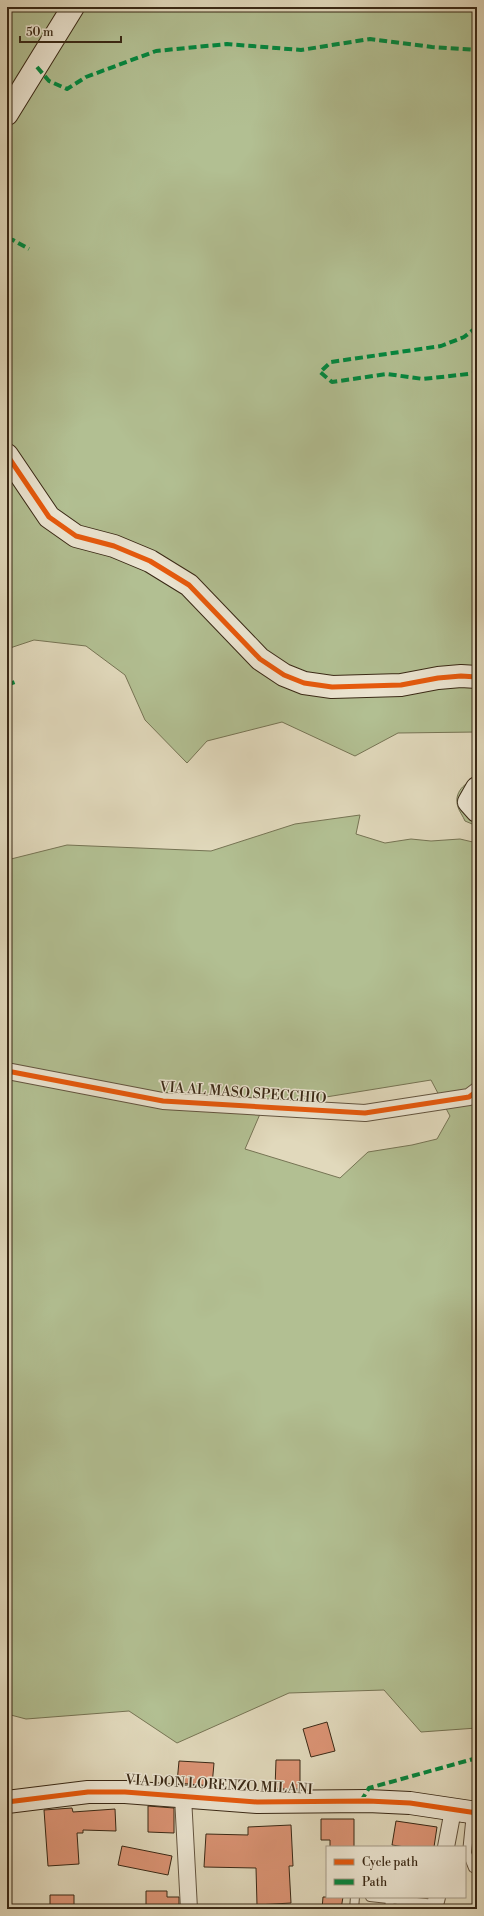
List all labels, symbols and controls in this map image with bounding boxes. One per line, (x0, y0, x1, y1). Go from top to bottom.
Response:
scale bar (20, 18, 121, 44)
text: 50 m (26, 25, 54, 40)
street label: VIA AL MASO SPECCHIO (158, 1078, 327, 1108)
street label: VIA DON LORENZO MILANI (124, 1771, 314, 1799)
legend (326, 1846, 466, 1898)
text: Cycle path (362, 1855, 418, 1870)
text: Path (362, 1875, 387, 1890)

